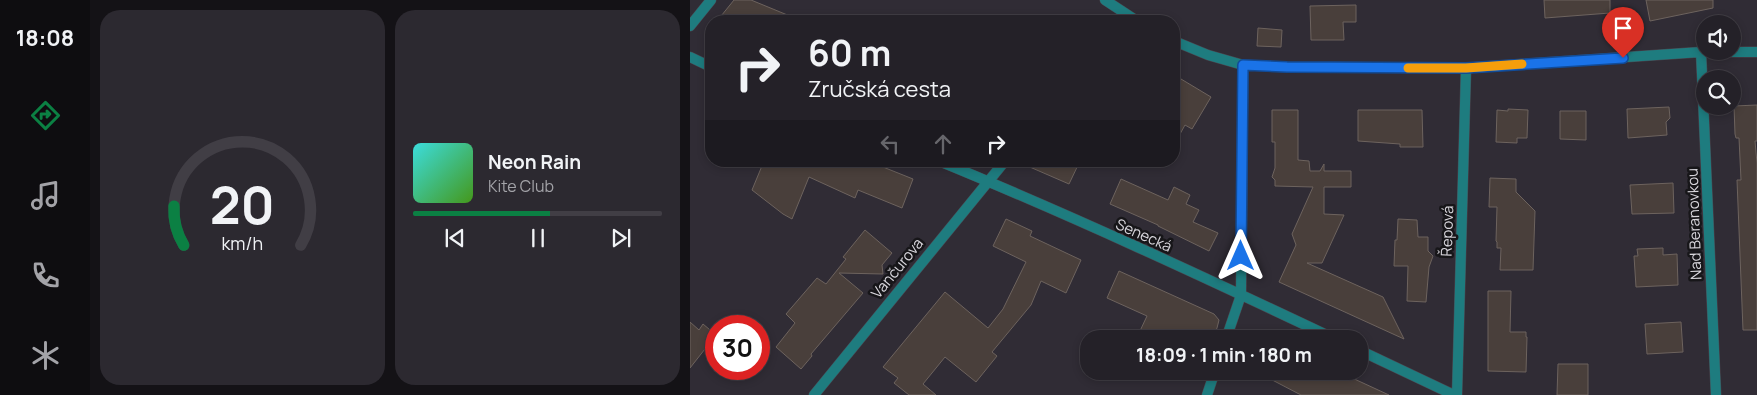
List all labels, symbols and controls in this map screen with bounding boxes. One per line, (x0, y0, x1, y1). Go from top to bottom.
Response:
pin (1602, 7, 1644, 58)
icon: arrive (1609, 14, 1637, 42)
map controls (1696, 15, 1741, 115)
button: sound (1696, 15, 1741, 60)
text: 18:08 (16, 23, 74, 53)
text: 60 m (808, 29, 891, 77)
icon: right (725, 35, 790, 100)
button: search (1696, 70, 1741, 115)
text: Zručská cesta (808, 74, 951, 104)
icon: directions (28, 98, 63, 133)
icon: left (876, 130, 904, 158)
icon: ahead (929, 130, 957, 158)
icon: right (982, 130, 1010, 158)
text: Neon Rain (488, 149, 581, 175)
street label: Nad Beranovkou (1682, 168, 1706, 280)
text: 20 (210, 169, 275, 240)
text: Kite Club (488, 175, 554, 197)
icon: music (28, 178, 63, 213)
street label: Řepová (1436, 205, 1458, 257)
street label: Senecká (1113, 213, 1175, 257)
icon: previous (441, 224, 469, 252)
icon: pause (524, 224, 552, 252)
icon: next (607, 224, 635, 252)
position arrow (1214, 229, 1266, 281)
text: km/h (222, 231, 263, 255)
street label: Vančurova (866, 233, 928, 303)
icon: phone (28, 258, 63, 293)
speed limit sign: 30 (705, 315, 770, 380)
icon: climate (28, 338, 63, 373)
text: 18:09 · 1 min · 180 m (1136, 342, 1312, 368)

